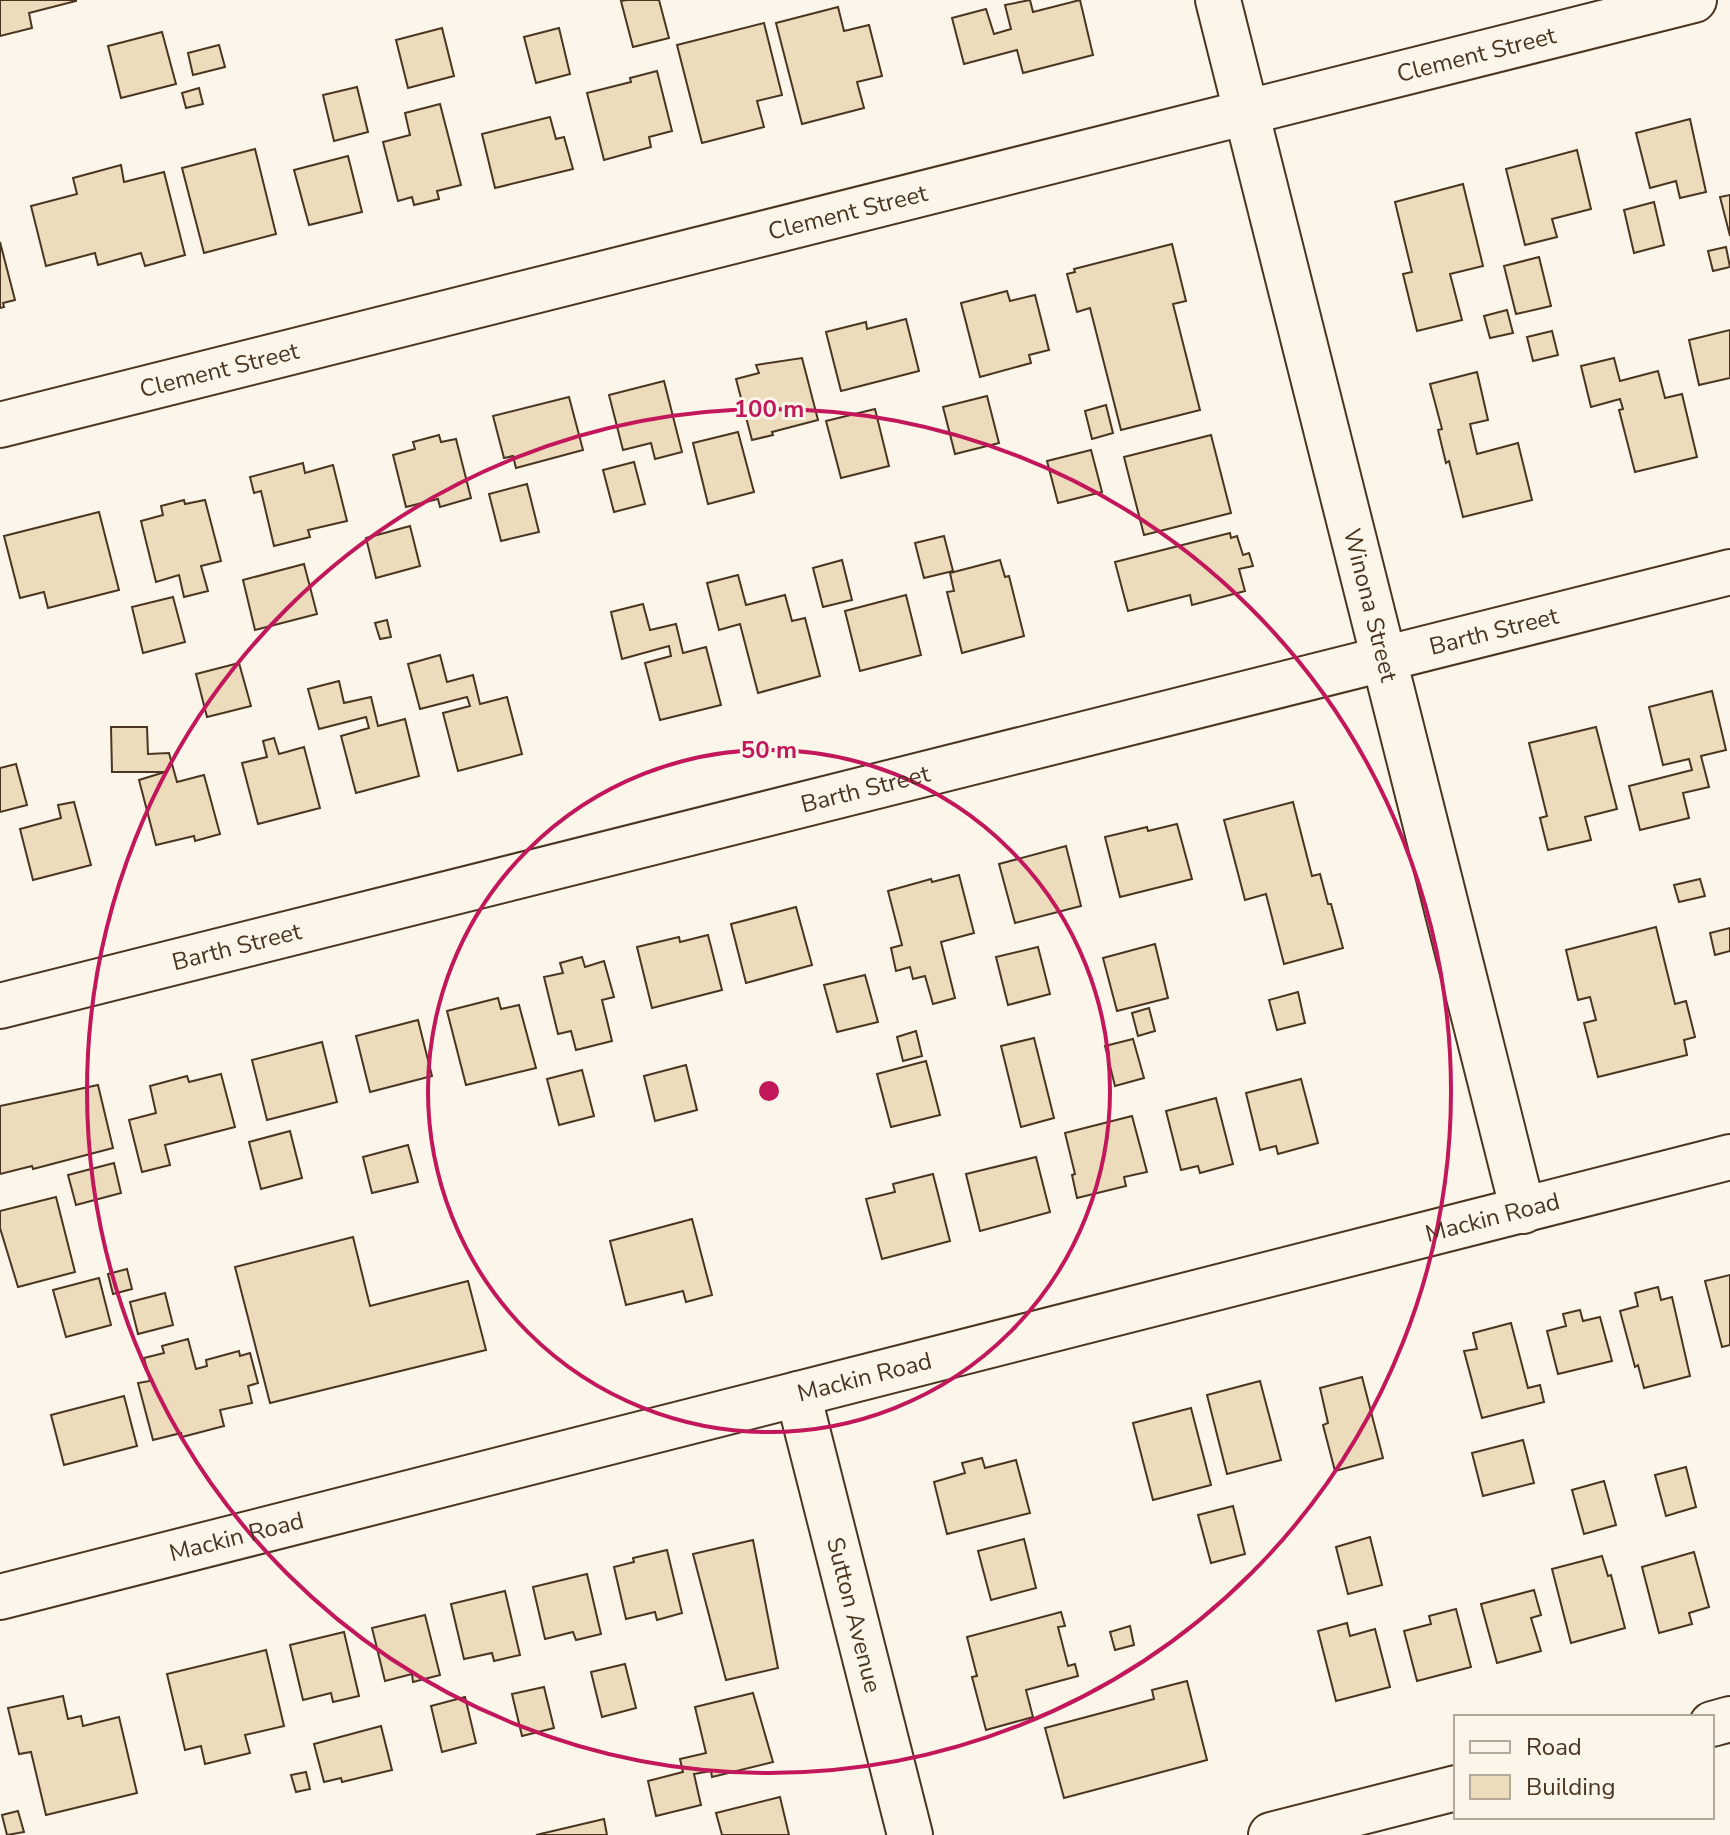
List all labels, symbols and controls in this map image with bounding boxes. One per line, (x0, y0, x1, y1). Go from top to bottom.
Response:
street label: Clement Street (1393, 19, 1560, 90)
street label: Clement Street (765, 177, 931, 248)
street label: Clement Street (136, 335, 303, 405)
text: 100 m (734, 393, 804, 425)
street label: Winona Street (1336, 525, 1405, 686)
street label: Barth Street (1426, 600, 1562, 663)
text: 50 m (741, 734, 797, 766)
street label: Barth Street (797, 757, 934, 821)
street label: Barth Street (169, 915, 305, 978)
centre of rings (755, 1077, 783, 1105)
street label: Mackin Road (1422, 1185, 1563, 1250)
street label: Mackin Road (794, 1345, 935, 1410)
street label: Mackin Road (166, 1504, 307, 1569)
street label: Sutton Avenue (819, 1534, 889, 1696)
legend (1454, 1715, 1714, 1819)
text: Road (1526, 1731, 1582, 1763)
text: Building (1526, 1771, 1616, 1803)

